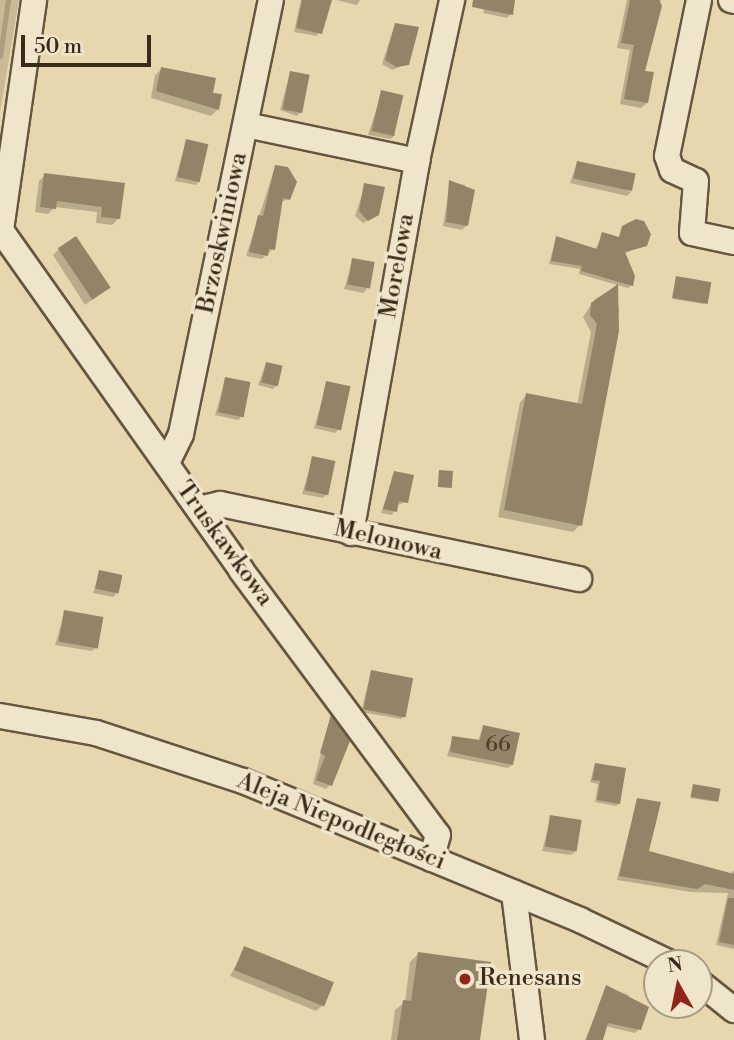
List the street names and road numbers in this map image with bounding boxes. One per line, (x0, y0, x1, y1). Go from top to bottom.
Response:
street label: Brzoskwiniowa (192, 150, 254, 316)
street label: Morelowa (375, 211, 421, 321)
street label: Truskawkowa (169, 476, 279, 612)
street label: Melonowa (331, 515, 445, 567)
street label: Aleja Niepodległości (233, 767, 449, 877)

